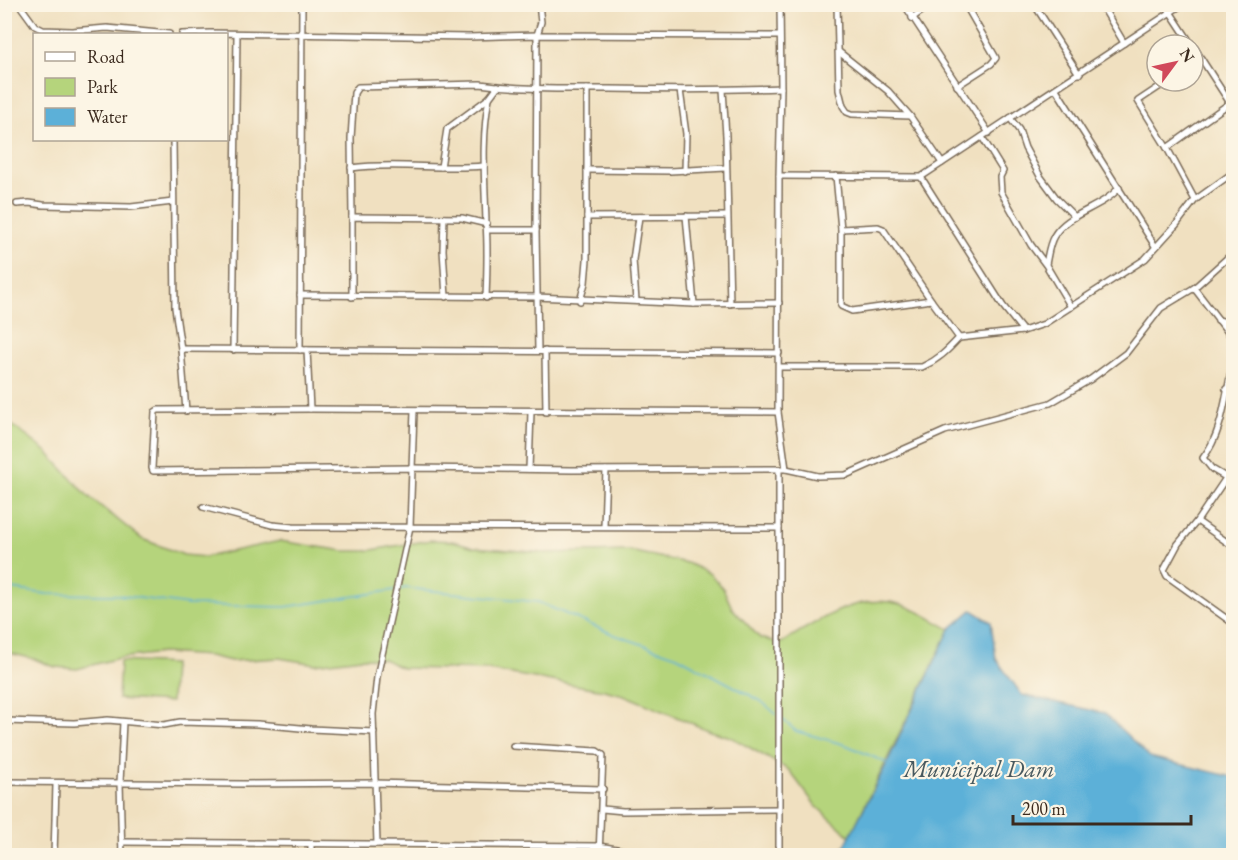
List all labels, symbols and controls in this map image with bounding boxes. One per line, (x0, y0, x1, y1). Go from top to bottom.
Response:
legend (33, 33, 228, 141)
north arrow (1145, 33, 1205, 93)
text: N (1175, 44, 1200, 66)
text: Road (87, 45, 126, 68)
text: Park (87, 75, 118, 98)
text: Water (87, 105, 128, 128)
water label: Municipal Dam (902, 753, 1054, 784)
scale bar (1013, 788, 1192, 826)
text: 200 m (1022, 797, 1066, 820)

